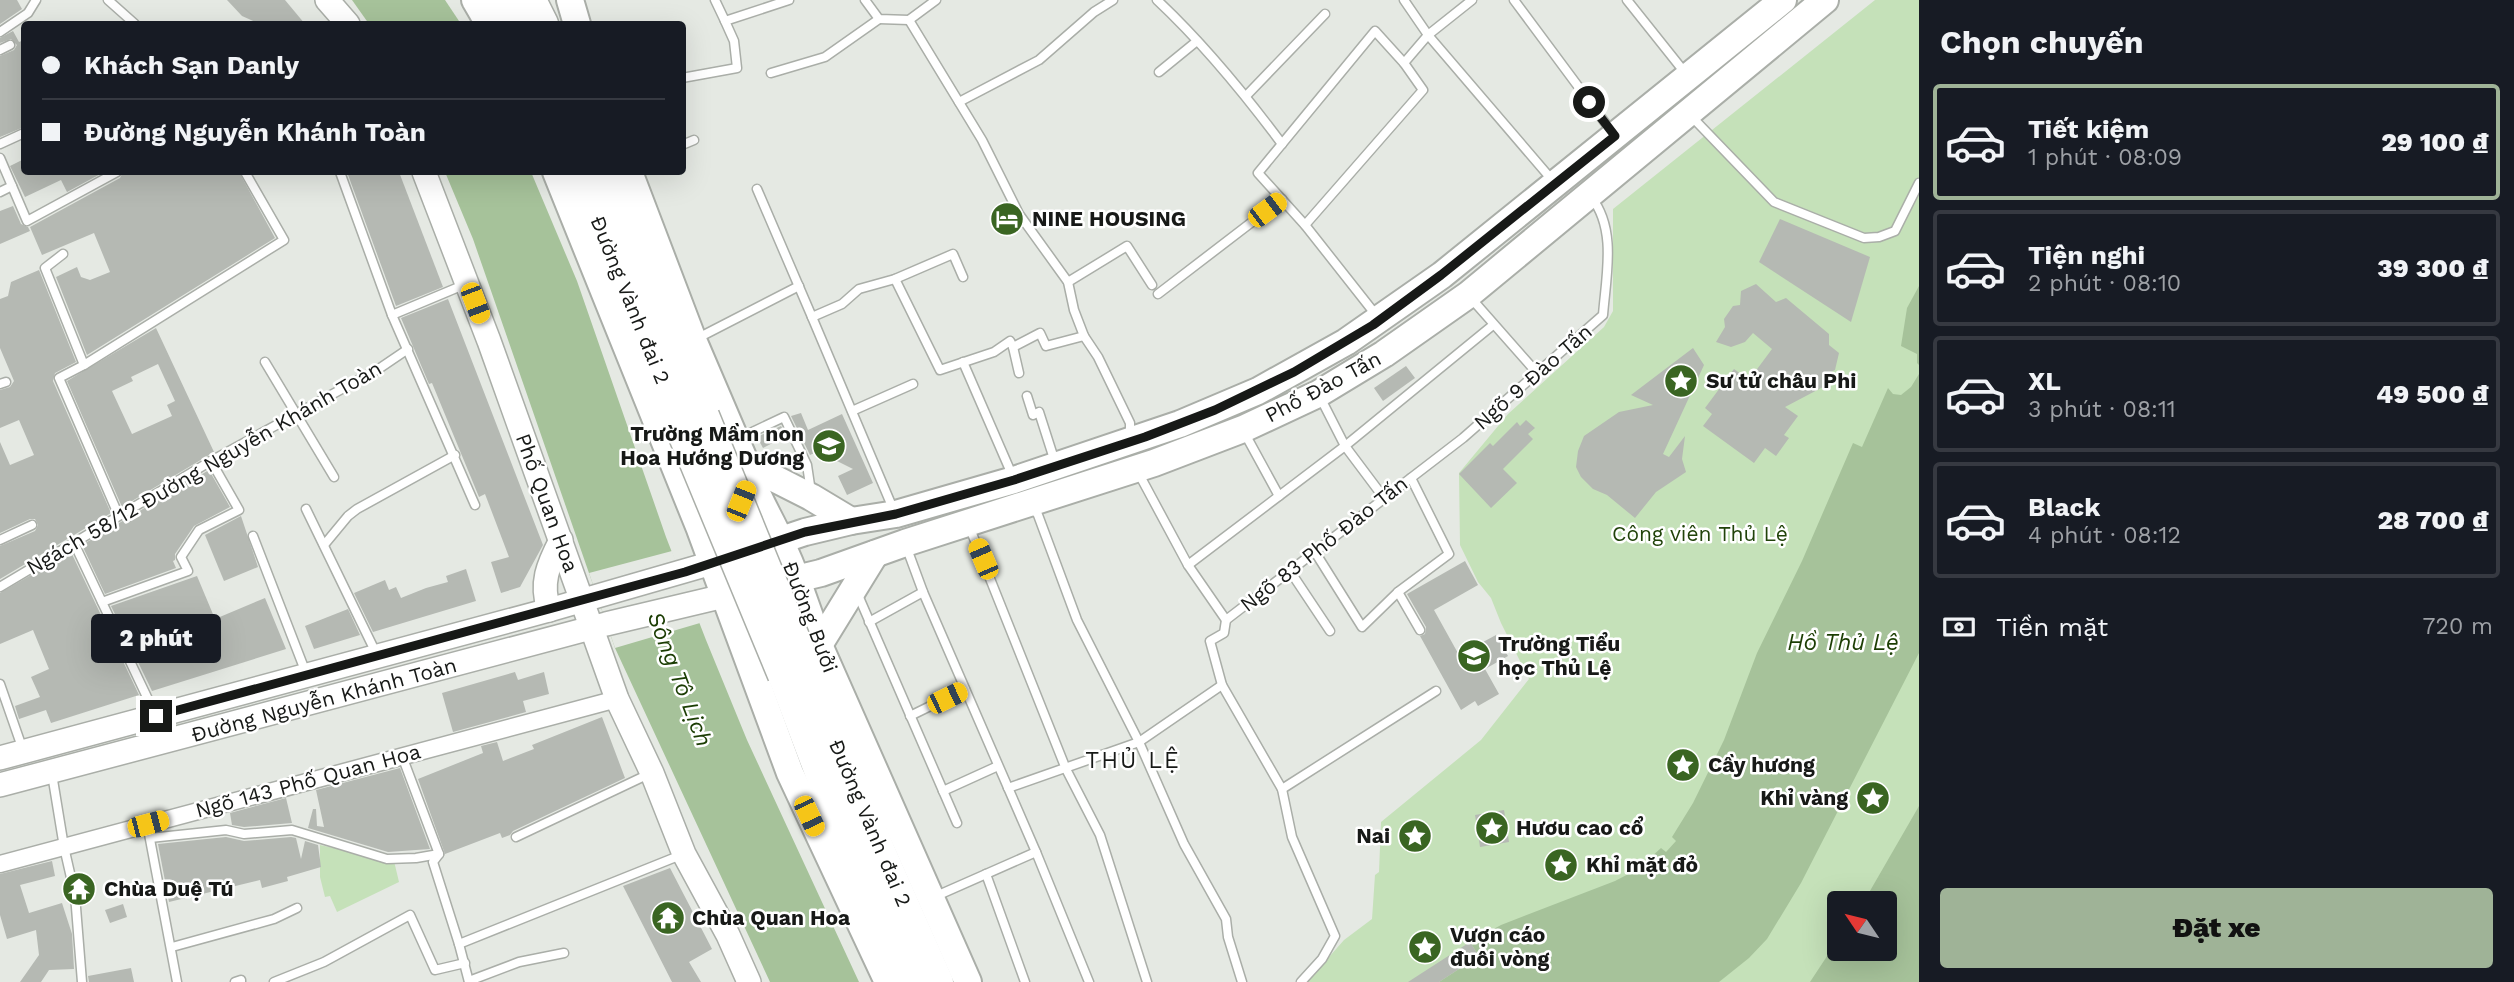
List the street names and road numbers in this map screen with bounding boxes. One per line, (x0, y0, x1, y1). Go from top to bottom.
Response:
street label: Đường Vành đai 2 (585, 212, 676, 388)
street label: Ngõ 9 Đào Tấn (1469, 319, 1597, 435)
street label: Phố Đào Tấn (1261, 346, 1385, 428)
street label: Ngách 58/12 Đường Nguyễn Khánh Toàn (22, 355, 386, 580)
street label: Phố Quan Hoa (511, 430, 584, 576)
street label: Ngõ 83 Phố Đào Tấn (1235, 470, 1412, 617)
street label: Đường Bưởi (778, 558, 843, 676)
street label: Đường Nguyễn Khánh Toàn (188, 652, 459, 747)
street label: Đường Vành đai 2 (824, 735, 917, 910)
street label: Ngõ 143 Phố Quan Hoa (193, 738, 423, 823)

